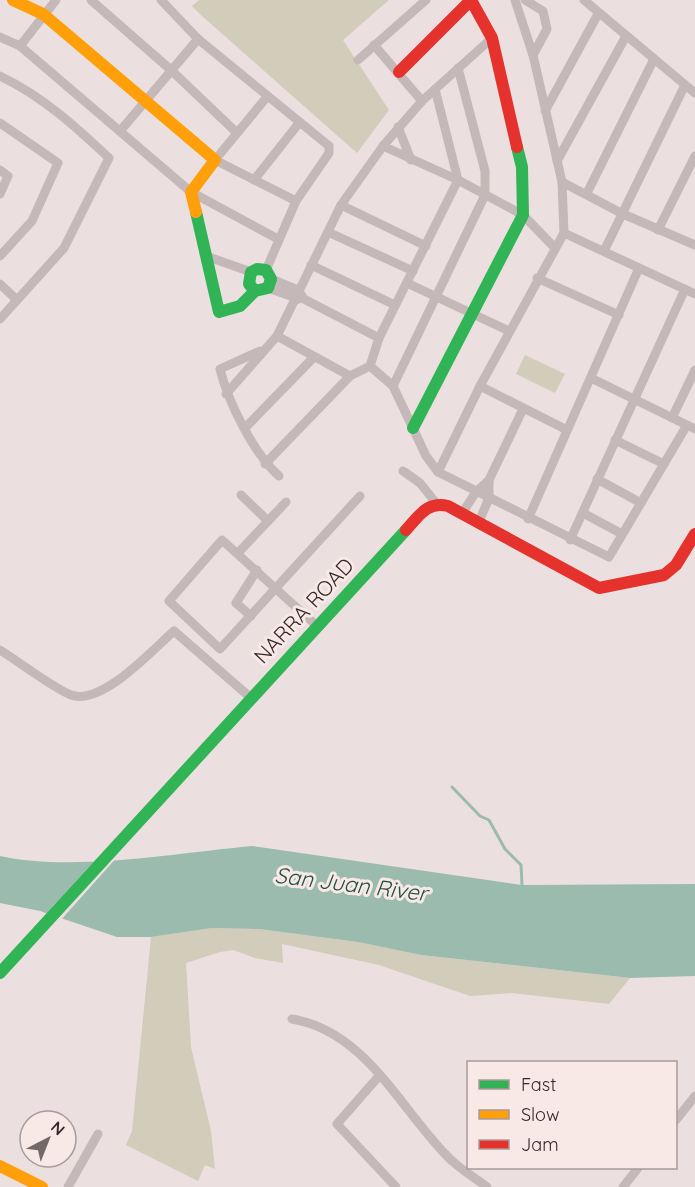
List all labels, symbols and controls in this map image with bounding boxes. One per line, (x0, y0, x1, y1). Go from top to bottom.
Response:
street label: NARRA ROAD (248, 552, 359, 669)
water label: San Juan River (273, 861, 431, 908)
legend (467, 1061, 677, 1169)
text: Fast (521, 1073, 556, 1096)
text: Slow (521, 1103, 559, 1126)
north arrow (18, 1109, 78, 1169)
text: N (47, 1116, 69, 1139)
text: Jam (521, 1133, 559, 1156)

